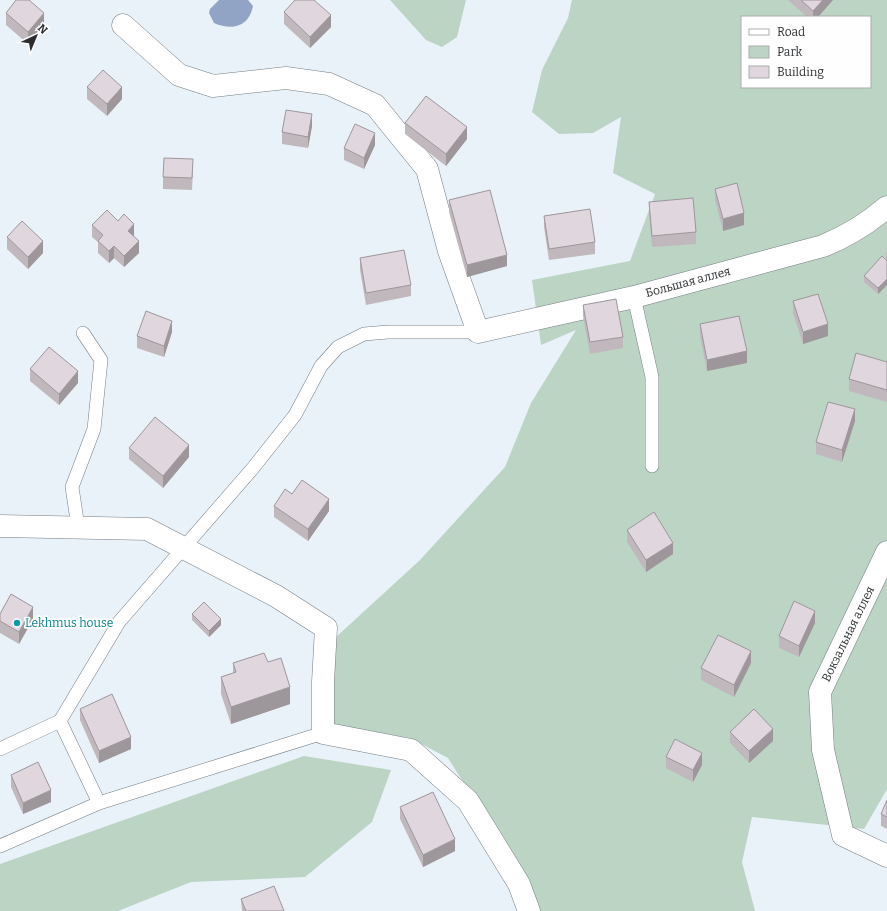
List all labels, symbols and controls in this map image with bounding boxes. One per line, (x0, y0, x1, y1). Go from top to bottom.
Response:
north arrow (16, 16, 56, 56)
legend (741, 16, 871, 88)
text: N (35, 22, 51, 37)
text: Road (777, 25, 805, 39)
text: Park (777, 45, 803, 59)
text: Building (777, 65, 824, 79)
street label: Большая аллея (644, 264, 732, 300)
street label: Вокзальная аллея (819, 584, 877, 684)
place label: Lekhmus house (25, 616, 113, 630)
marker: Lekhmus house (12, 618, 22, 628)

